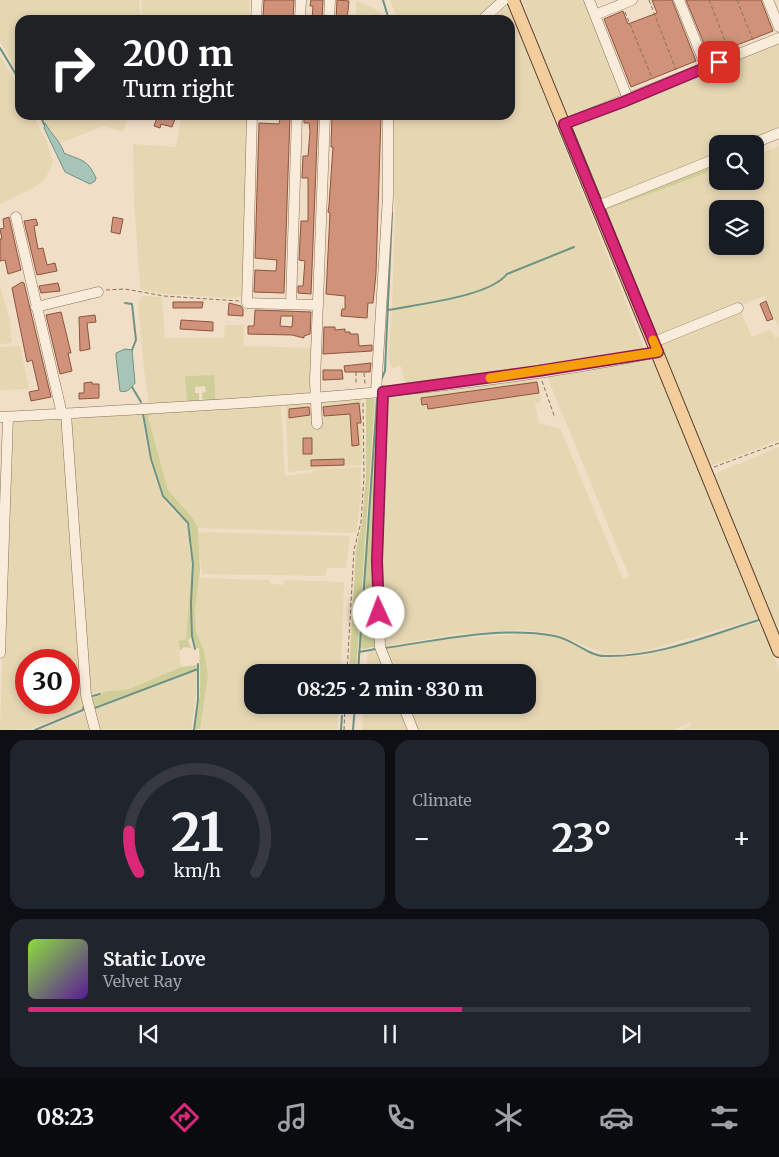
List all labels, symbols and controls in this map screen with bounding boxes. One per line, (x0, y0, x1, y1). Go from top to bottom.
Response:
text: 200 m (123, 32, 233, 76)
icon: right (40, 35, 105, 100)
pin (698, 41, 740, 83)
icon: arrive (705, 48, 733, 76)
text: Turn right (123, 75, 234, 103)
map controls (709, 135, 764, 255)
button: search (709, 135, 764, 190)
button: layers (709, 200, 764, 255)
position arrow (352, 586, 404, 638)
speed limit sign: 30 (15, 649, 80, 714)
text: 08:25 · 2 min · 830 m (297, 677, 483, 701)
text: Climate (413, 790, 472, 810)
text: 21 (171, 800, 224, 865)
text: 23° (552, 815, 612, 862)
text: − (413, 820, 431, 856)
text: + (732, 820, 751, 856)
text: km/h (174, 859, 221, 882)
text: Static Love (103, 947, 206, 971)
text: Velvet Ray (103, 971, 182, 991)
icon: previous (135, 1020, 163, 1048)
icon: pause (376, 1020, 404, 1048)
icon: next (617, 1020, 645, 1048)
icon: directions (167, 1100, 202, 1135)
icon: music (275, 1100, 310, 1135)
icon: phone (383, 1100, 418, 1135)
icon: climate (491, 1100, 526, 1135)
icon: car (599, 1100, 634, 1135)
icon: filters (707, 1100, 742, 1135)
text: 08:23 (37, 1103, 94, 1131)

